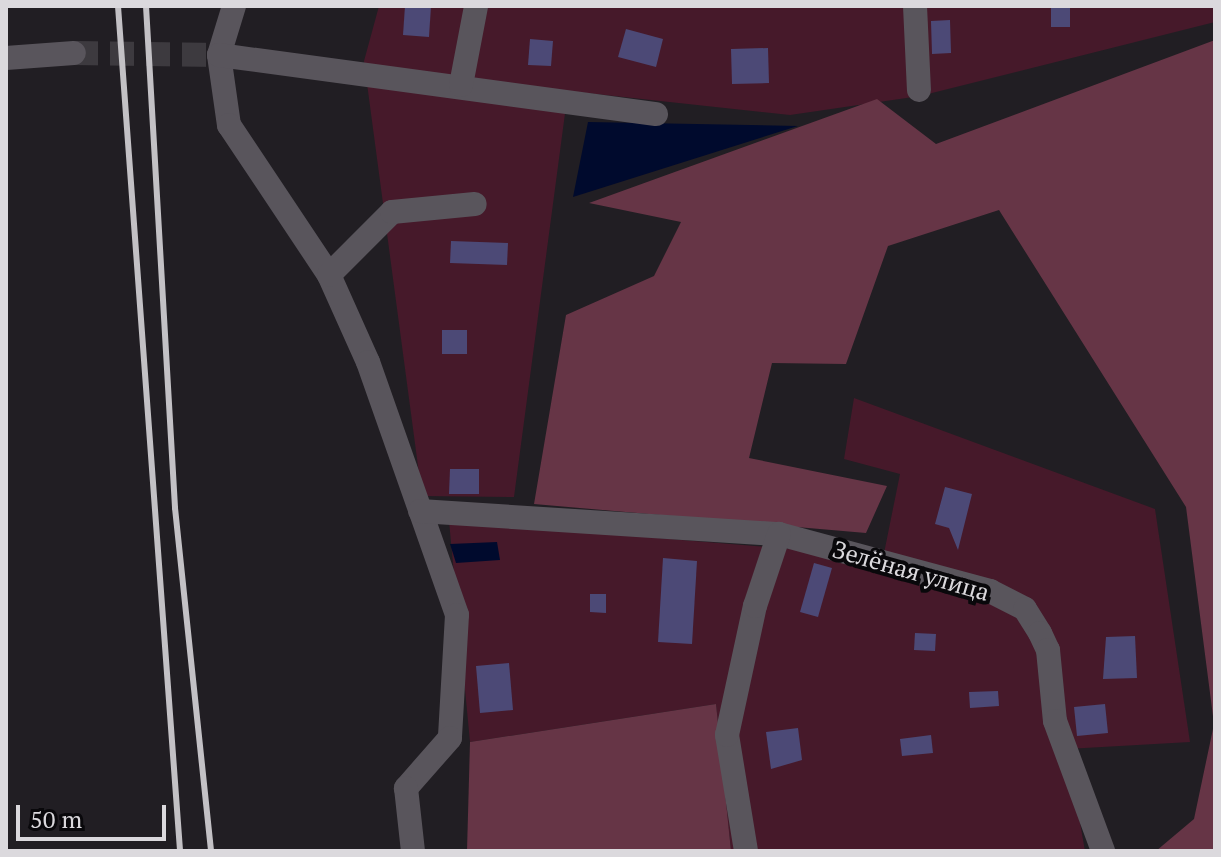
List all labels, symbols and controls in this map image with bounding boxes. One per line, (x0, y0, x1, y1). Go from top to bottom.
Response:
street label: Зелёная улица (829, 535, 993, 607)
scale bar (20, 789, 170, 839)
text: 50 m (30, 803, 82, 835)

